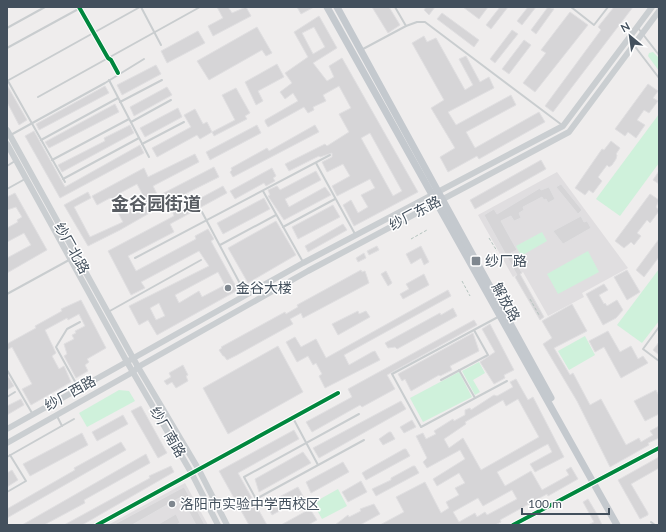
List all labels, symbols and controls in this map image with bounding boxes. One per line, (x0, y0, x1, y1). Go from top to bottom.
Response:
north arrow (610, 16, 650, 56)
text: N (618, 19, 632, 35)
district label: 金谷园街道 (111, 192, 201, 214)
street label: 纱厂东路 (386, 192, 443, 233)
street label: 纱厂北路 (51, 219, 93, 276)
place label: 纱厂路 (485, 252, 527, 269)
marker: 纱厂路 (470, 255, 482, 267)
place label: 金谷大楼 (236, 279, 292, 296)
street label: 解放路 (489, 279, 524, 324)
marker: 金谷大楼 (223, 283, 233, 293)
street label: 纱厂西路 (41, 372, 98, 414)
street label: 纱厂南路 (147, 403, 190, 460)
scale bar (522, 490, 609, 516)
place label: 洛阳市实验中学西校区 (180, 495, 320, 512)
text: 100 m (528, 496, 562, 511)
marker: 洛阳市实验中学西校区 (167, 499, 177, 509)

